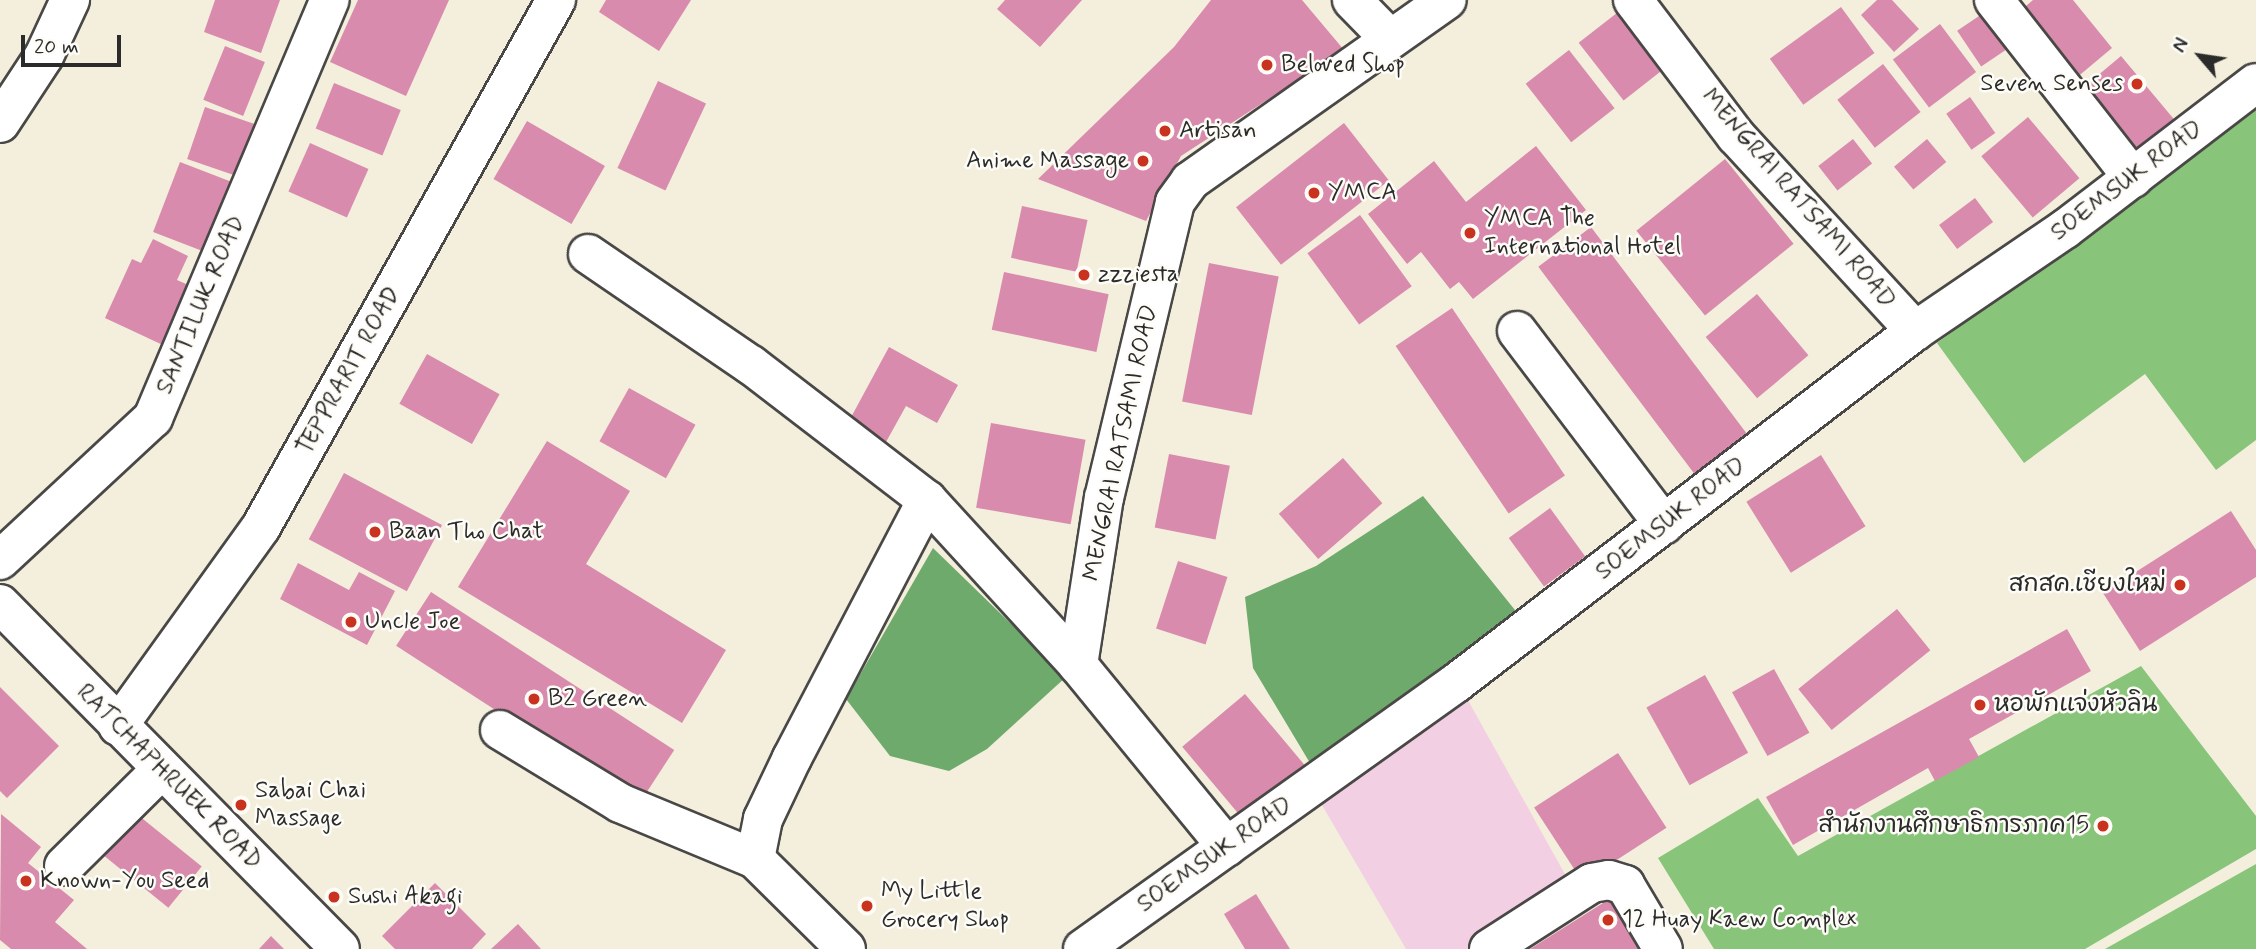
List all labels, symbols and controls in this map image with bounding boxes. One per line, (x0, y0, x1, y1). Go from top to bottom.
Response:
scale bar (24, 21, 124, 65)
north arrow (2165, 21, 2235, 91)
text: 20 m (34, 33, 79, 61)
text: N (2167, 34, 2195, 57)
place label: Beloved Shop (1281, 51, 1406, 79)
marker: Beloved Shop (1259, 57, 1275, 73)
place label: Seven Senses (1981, 70, 2123, 98)
marker: Seven Senses (2129, 76, 2145, 92)
street label: MENGRAI RATSAMI ROAD (1695, 84, 1901, 314)
street label: SOEMSUK ROAD (2046, 115, 2208, 247)
place label: Artisan (1179, 117, 1257, 145)
marker: Artisan (1157, 123, 1173, 139)
place label: Anime Massage (968, 147, 1129, 175)
marker: Anime Massage (1135, 153, 1151, 169)
place label: YMCA (1328, 179, 1397, 207)
marker: YMCA (1306, 185, 1322, 201)
place label: YMCA The International Hotel (1484, 205, 1675, 261)
street label: SANTILUK ROAD (151, 213, 251, 397)
marker: YMCA The International Hotel (1462, 225, 1478, 241)
place label: zzziesta (1098, 261, 1179, 289)
marker: zzziesta (1076, 267, 1092, 283)
street label: TEPPRARIT ROAD (291, 282, 407, 460)
street label: MENGRAI RATSAMI ROAD (1078, 303, 1164, 583)
street label: SOEMSUK ROAD (1591, 452, 1751, 586)
place label: Baan Tho Chat (389, 518, 542, 546)
marker: Baan Tho Chat (367, 524, 383, 540)
place label: สกสค.เชียงใหม่ (2009, 571, 2166, 599)
marker: สกสค.เชียงใหม่ (2172, 577, 2188, 593)
place label: Uncle Joe (365, 608, 460, 636)
marker: Uncle Joe (343, 614, 359, 630)
street label: RATCHAPHRUEK ROAD (71, 679, 267, 875)
place label: B2 Green (548, 685, 647, 713)
marker: B2 Green (526, 691, 542, 707)
place label: หอพักแจ่งหัวลิน (1994, 691, 2157, 719)
marker: หอพักแจ่งหัวลิน (1972, 697, 1988, 713)
place label: Sabai Chai Massage (255, 777, 366, 833)
street label: SOEMSUK ROAD (1132, 791, 1298, 919)
marker: Sabai Chai Massage (233, 797, 249, 813)
place label: สำนักงานศึกษาธิการภาค15 (1818, 812, 2089, 840)
marker: สำนักงานศึกษาธิการภาค15 (2095, 818, 2111, 834)
place label: Known-You Seed (40, 867, 209, 895)
marker: Known-You Seed (18, 873, 34, 889)
place label: My Little Grocery Shop (881, 878, 1009, 934)
place label: Sushi Akagi (348, 883, 460, 911)
marker: Sushi Akagi (326, 889, 342, 905)
marker: My Little Grocery Shop (859, 898, 875, 914)
place label: 12 Huay Kaew Complex (1622, 906, 1856, 934)
marker: 12 Huay Kaew Complex (1600, 912, 1616, 928)

